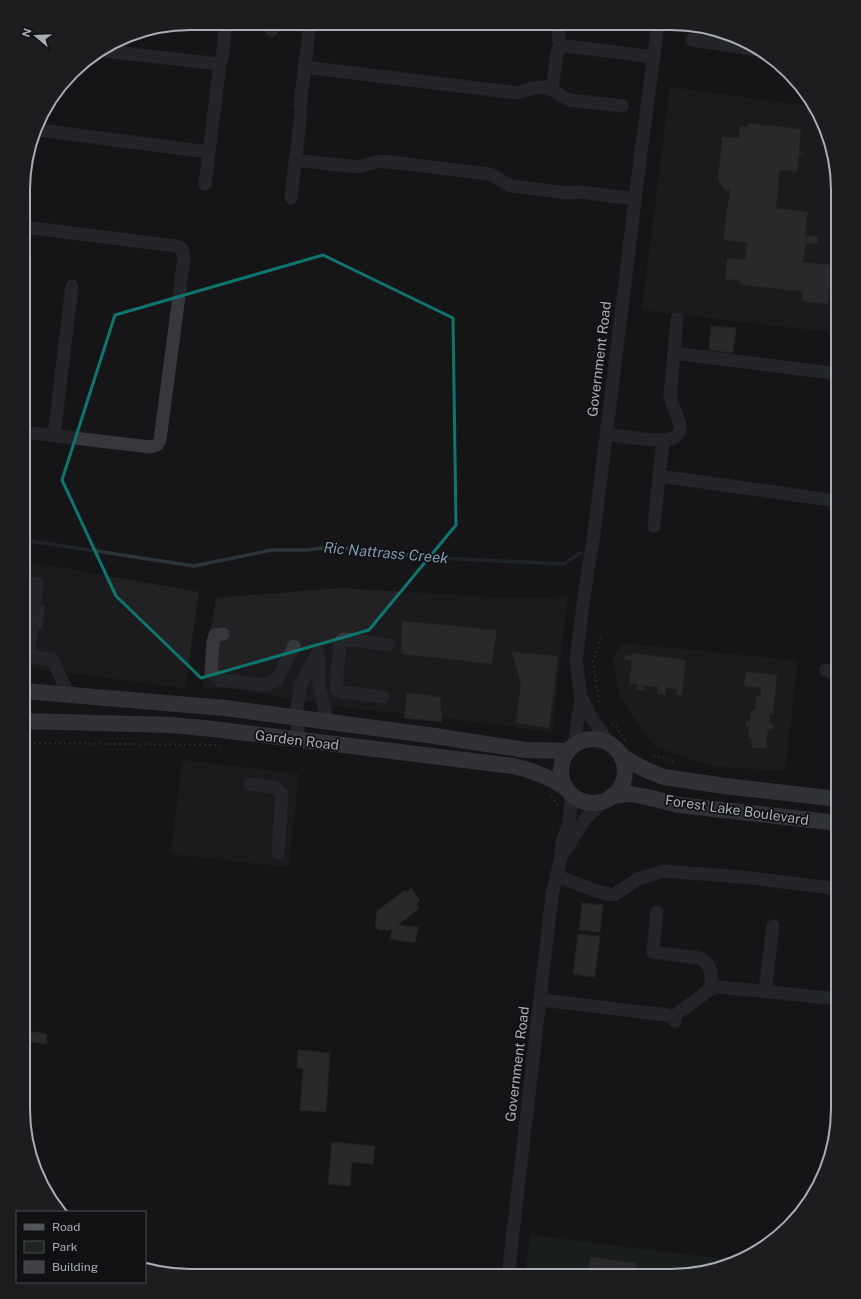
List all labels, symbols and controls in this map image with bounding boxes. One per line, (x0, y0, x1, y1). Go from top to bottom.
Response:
north arrow (16, 16, 56, 56)
text: N (19, 27, 34, 39)
street label: Government Road (584, 300, 614, 418)
water label: Ric Nattrass Creek (323, 539, 450, 567)
street label: Garden Road (254, 727, 340, 753)
street label: Forest Lake Boulevard (664, 792, 810, 828)
street label: Government Road (502, 1005, 532, 1123)
legend (16, 1211, 146, 1283)
text: Road (52, 1220, 80, 1234)
text: Park (52, 1240, 78, 1254)
text: Building (52, 1260, 98, 1274)

